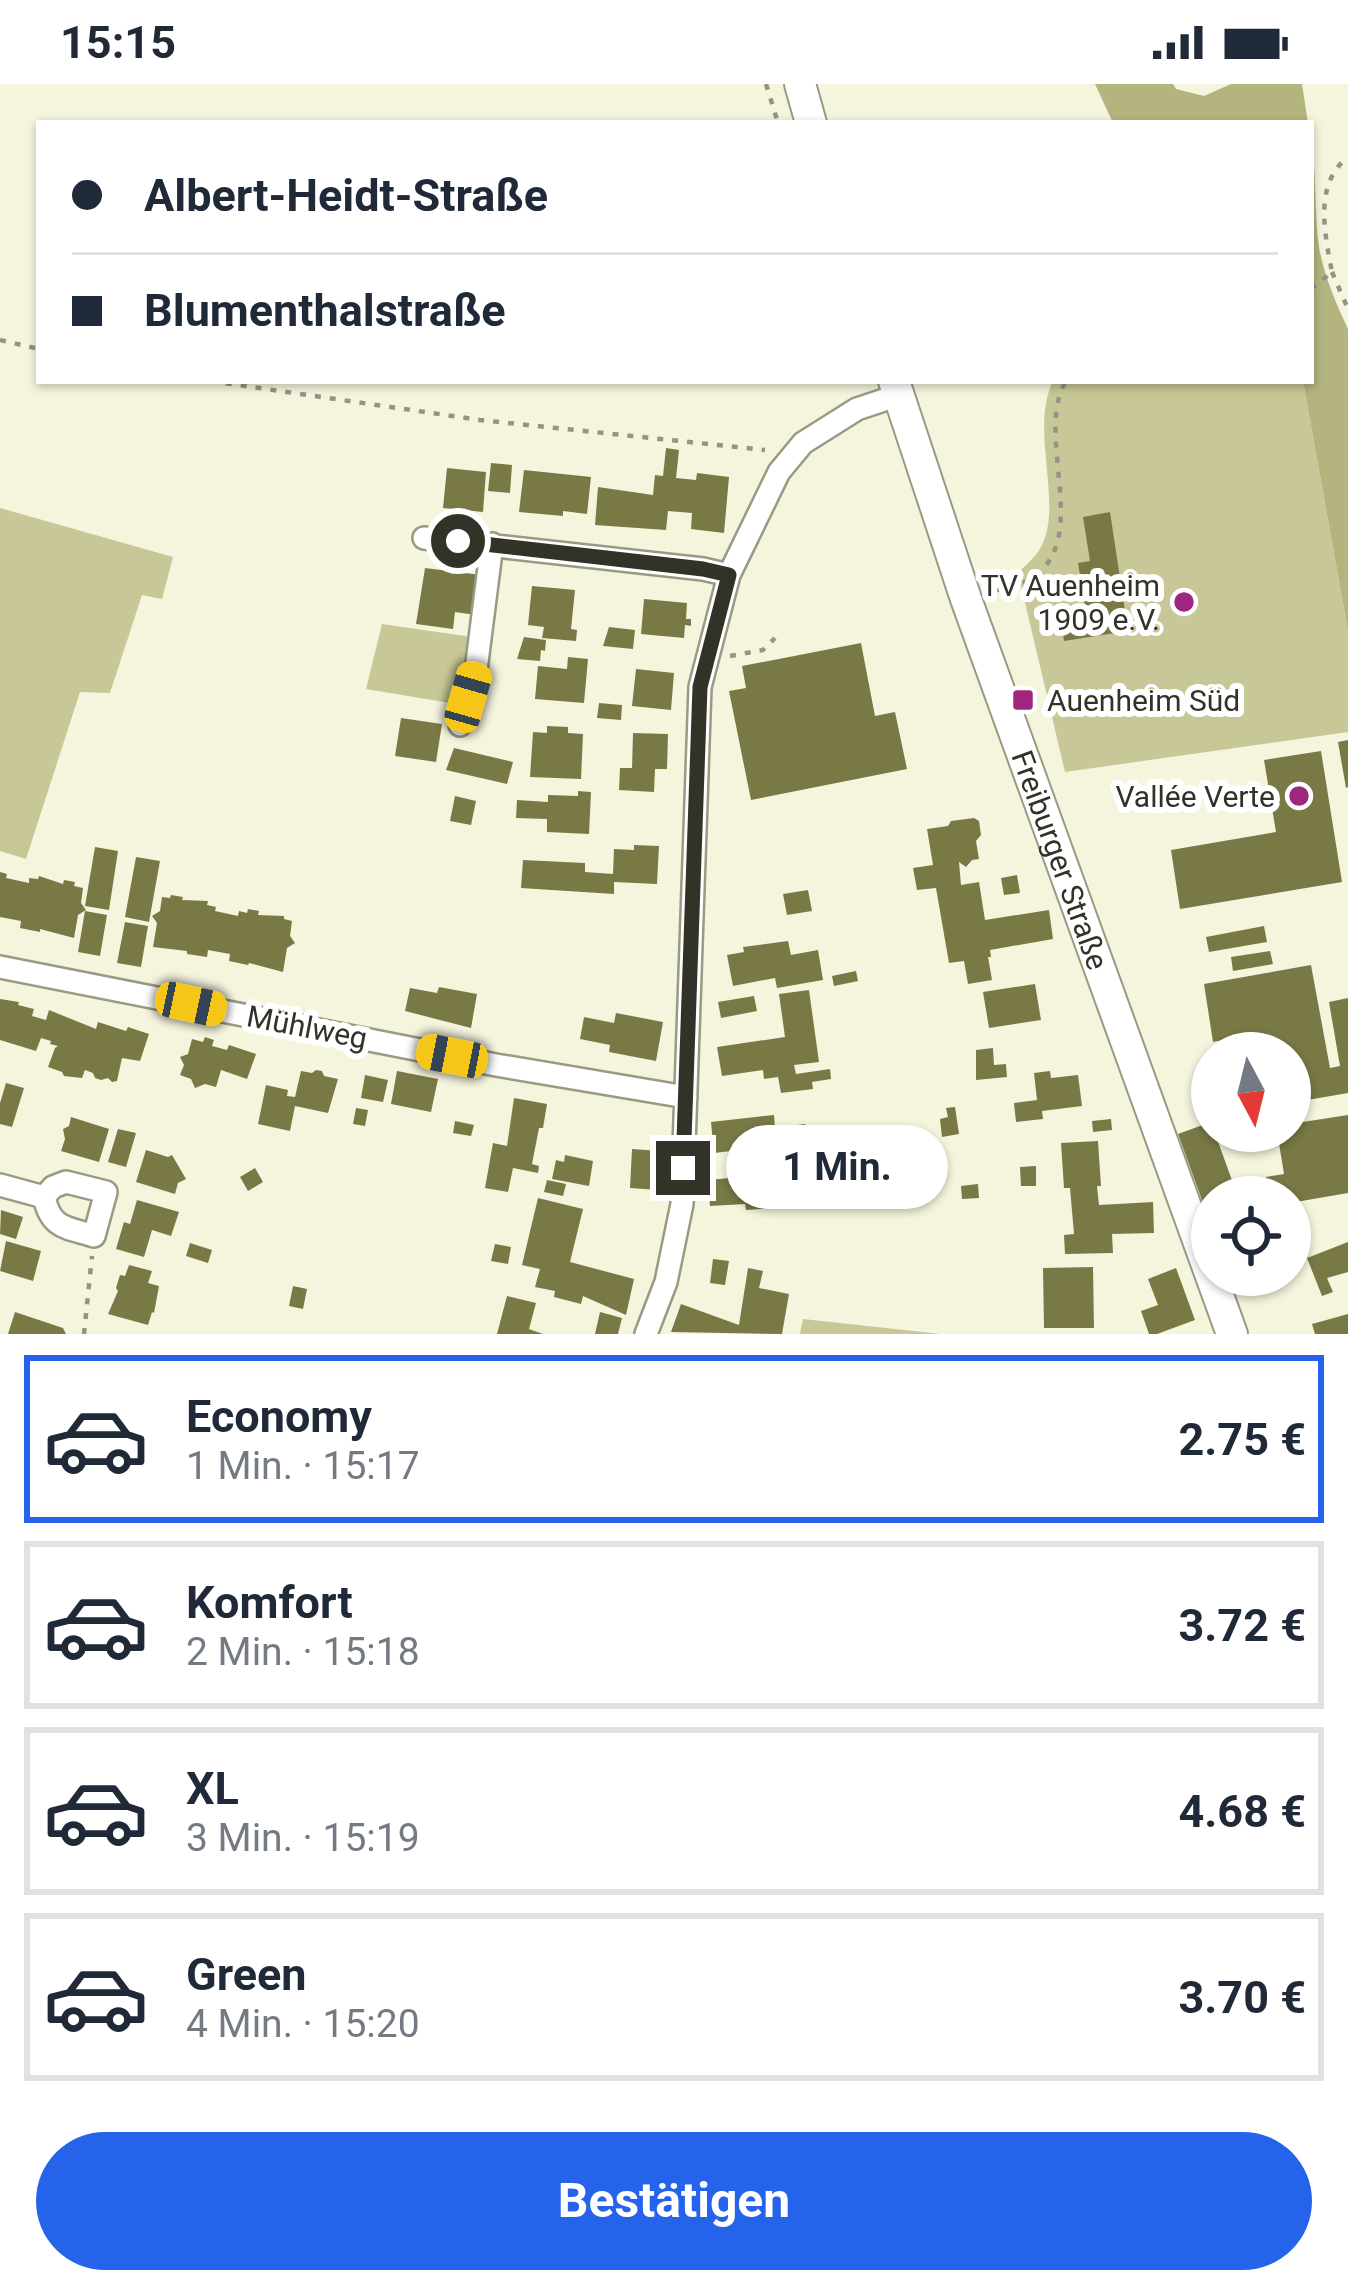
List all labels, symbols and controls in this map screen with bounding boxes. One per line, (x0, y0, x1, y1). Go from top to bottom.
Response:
text: 15:15 (60, 16, 176, 69)
text: Albert-Heidt-Straße (144, 169, 548, 222)
text: Blumenthalstraße (144, 284, 506, 337)
route start (431, 514, 485, 568)
place label: TV Auenheim 1909 e.V. (981, 568, 1160, 637)
marker: TV Auenheim 1909 e.V. (1171, 589, 1197, 615)
car (441, 657, 495, 737)
place label: Auenheim Süd (1047, 683, 1240, 718)
marker: Auenheim Süd (1010, 687, 1036, 713)
street label: Freiburger Straße (1005, 746, 1116, 974)
place label: Vallée Verte (1115, 779, 1275, 814)
marker: Vallée Verte (1286, 783, 1312, 809)
car (152, 979, 230, 1029)
street label: Mühlweg (244, 998, 370, 1056)
car (413, 1031, 491, 1081)
north arrow (1191, 1032, 1311, 1152)
map controls (1191, 1032, 1311, 1296)
callout: 1 Min. (725, 1126, 947, 1210)
route end (656, 1141, 710, 1195)
text: 1 Min. (782, 1144, 892, 1190)
button: locate (1191, 1176, 1311, 1296)
icon: car (42, 1385, 150, 1493)
text: Economy (186, 1390, 372, 1443)
text: 2.75 € (1178, 1413, 1306, 1466)
text: 1 Min. · 15:17 (186, 1443, 420, 1489)
icon: car (42, 1571, 150, 1679)
text: Komfort (186, 1576, 353, 1629)
text: 3.72 € (1178, 1599, 1306, 1652)
text: 2 Min. · 15:18 (186, 1629, 420, 1675)
icon: car (42, 1757, 150, 1865)
text: XL (186, 1762, 239, 1815)
text: 4.68 € (1178, 1785, 1306, 1838)
text: 3 Min. · 15:19 (186, 1815, 420, 1861)
icon: car (42, 1943, 150, 2051)
text: Green (186, 1948, 307, 2001)
text: 3.70 € (1178, 1971, 1306, 2024)
text: 4 Min. · 15:20 (186, 2001, 420, 2047)
button: Bestätigen (36, 2132, 1312, 2270)

